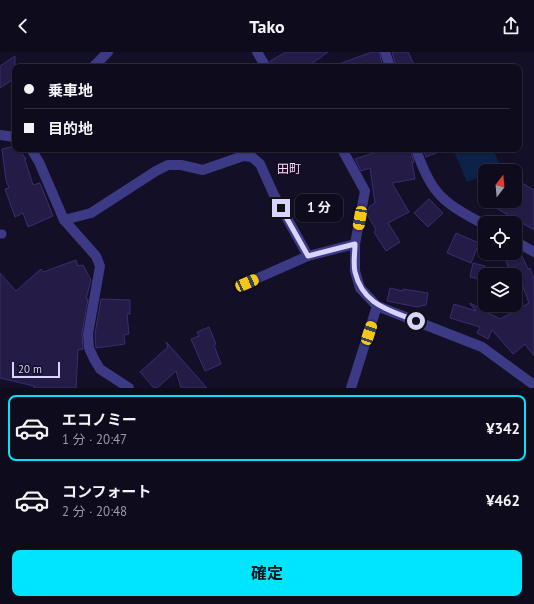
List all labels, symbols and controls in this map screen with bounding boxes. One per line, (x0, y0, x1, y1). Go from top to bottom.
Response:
icon: back (12, 15, 34, 37)
text: Tako (249, 15, 285, 38)
icon: share (500, 15, 522, 37)
text: 乗車地 (48, 81, 93, 100)
text: 目的地 (48, 119, 93, 138)
district label: 田町 (277, 161, 301, 176)
north arrow (478, 164, 522, 208)
map controls (478, 164, 522, 312)
callout: 1 分 (295, 194, 343, 222)
route end (272, 199, 290, 217)
text: 1 分 (307, 199, 331, 216)
car (352, 205, 368, 231)
button: locate (478, 216, 522, 260)
button: layers (478, 268, 522, 312)
car (234, 273, 260, 293)
route start (407, 312, 425, 330)
car (360, 320, 378, 346)
scale bar (12, 360, 60, 379)
text: 20 m (18, 362, 42, 376)
icon: car (14, 410, 50, 446)
text: エコノミー (62, 410, 137, 429)
text: ¥342 (486, 419, 520, 438)
text: 1 分 · 20:47 (62, 431, 127, 448)
icon: car (14, 482, 50, 518)
text: コンフォート (62, 482, 152, 501)
text: ¥462 (486, 491, 520, 510)
text: 2 分 · 20:48 (62, 503, 127, 520)
button: 確定 (12, 550, 522, 596)

